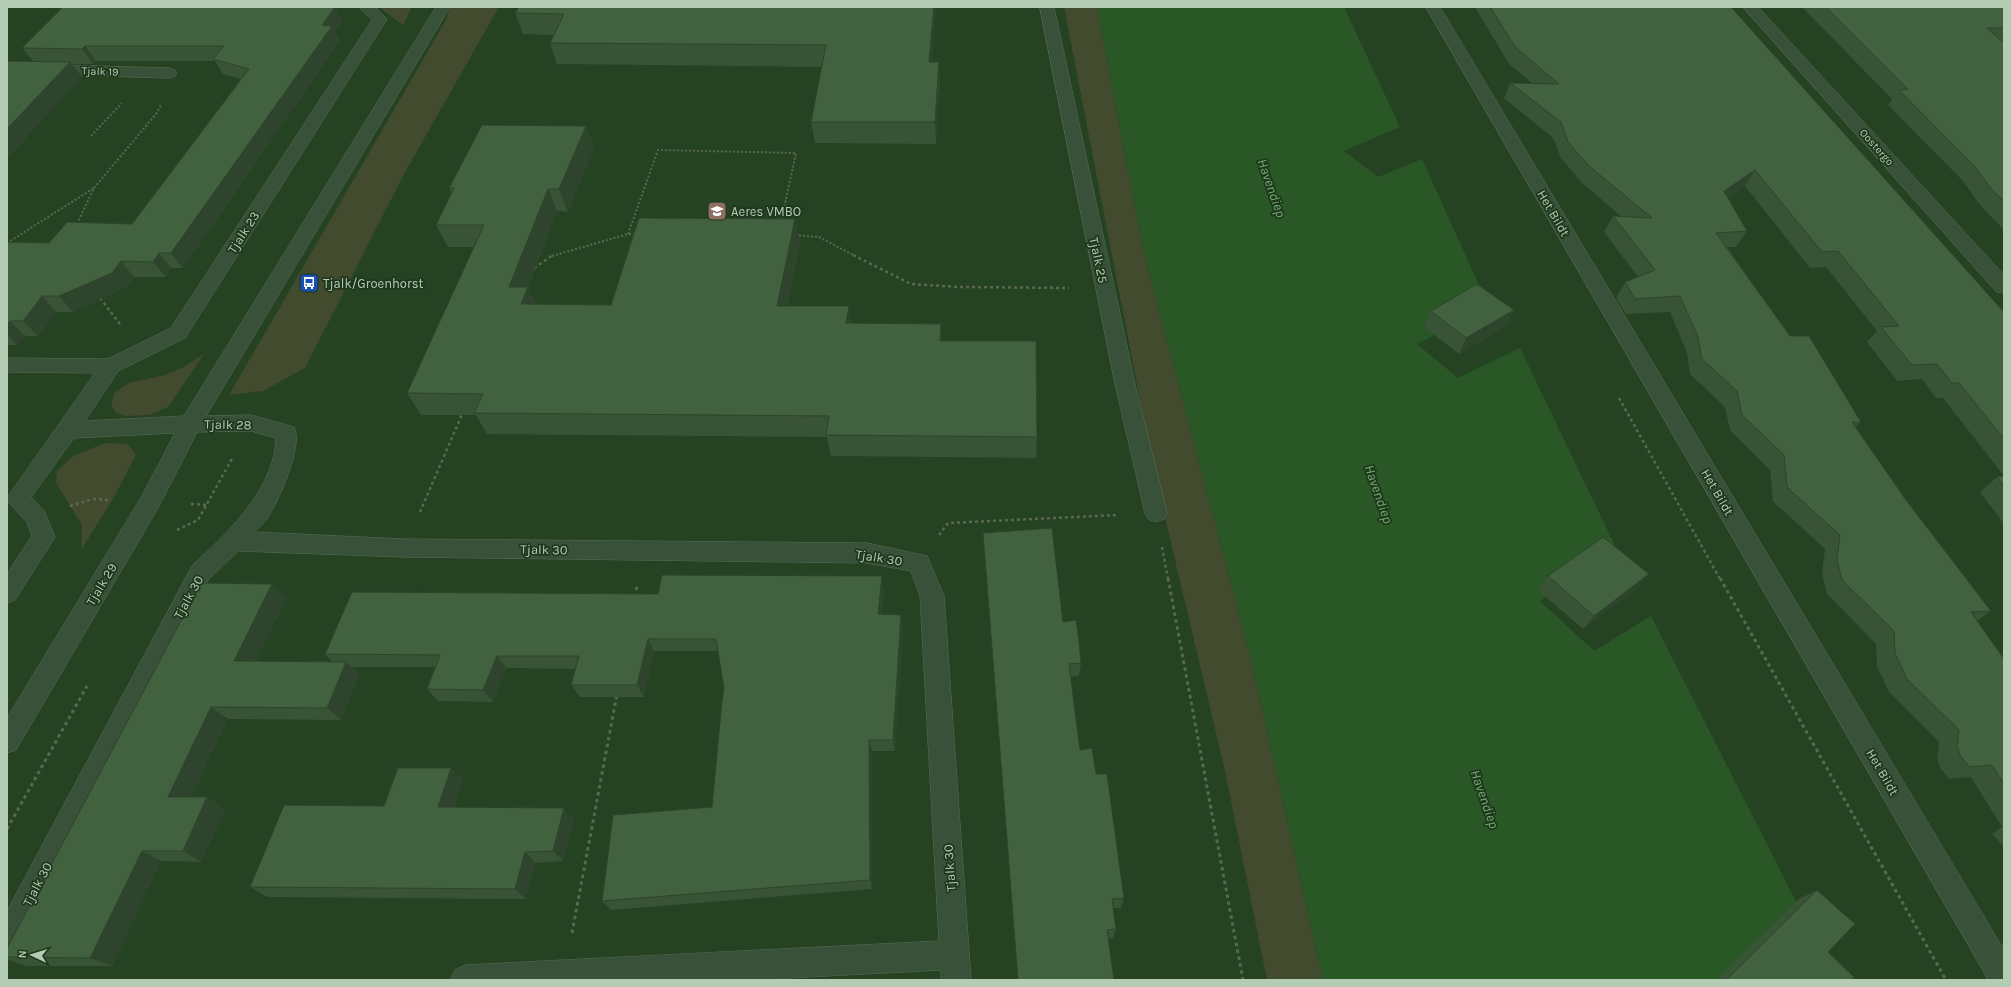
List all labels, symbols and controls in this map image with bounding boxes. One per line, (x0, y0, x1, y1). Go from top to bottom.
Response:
street label: Tjalk 19 (81, 64, 119, 79)
street label: Oostergo (1857, 126, 1896, 168)
water label: Havendiep (1254, 156, 1290, 220)
street label: Het Bildt (1534, 187, 1573, 239)
school or university icon: Aeres VMBO (706, 200, 728, 222)
place label: Aeres VMBO (731, 204, 801, 219)
street label: Tjalk 23 (224, 208, 263, 256)
street label: Tjalk 25 (1086, 236, 1111, 284)
bus stop icon: Tjalk/Groenhorst (298, 272, 320, 294)
place label: Tjalk/Groenhorst (323, 276, 423, 291)
street label: Tjalk 28 (204, 417, 252, 432)
water label: Havendiep (1361, 462, 1397, 526)
street label: Het Bildt (1698, 466, 1737, 518)
street label: Tjalk 30 (520, 542, 568, 557)
street label: Tjalk 30 (854, 546, 904, 569)
street label: Tjalk 29 (83, 560, 120, 608)
street label: Tjalk 30 (170, 573, 207, 622)
street label: Het Bildt (1863, 746, 1902, 798)
water label: Havendiep (1467, 767, 1503, 831)
street label: Tjalk 30 (940, 844, 959, 892)
street label: Tjalk 30 (20, 860, 55, 909)
north arrow (12, 935, 52, 975)
text: N (16, 950, 29, 959)

